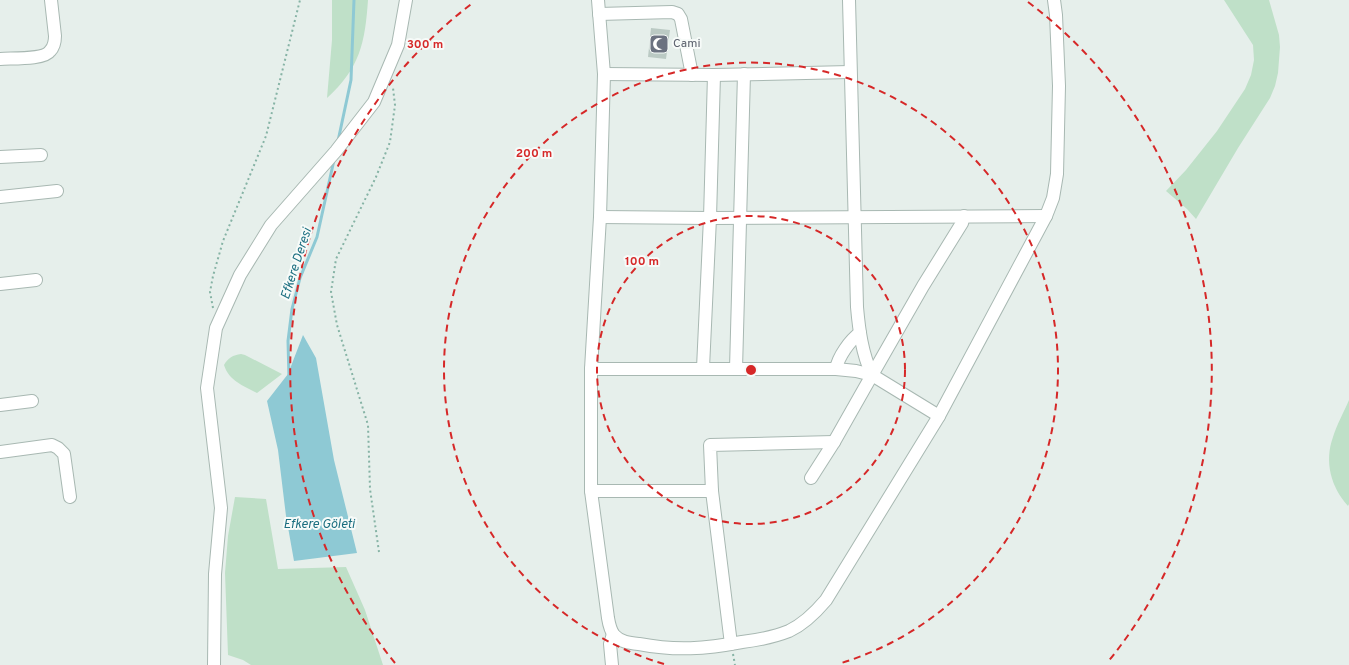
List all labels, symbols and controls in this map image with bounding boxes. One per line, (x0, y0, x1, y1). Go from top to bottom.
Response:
mosque icon: Cami (648, 33, 670, 55)
place label: Cami (673, 36, 700, 52)
text: 300 m (407, 37, 443, 53)
text: 200 m (516, 146, 552, 162)
water label: Efkere Deresi (278, 226, 316, 302)
text: 100 m (625, 254, 659, 270)
centre of rings (744, 363, 758, 377)
water label: Efkere Göleti (283, 517, 356, 533)

